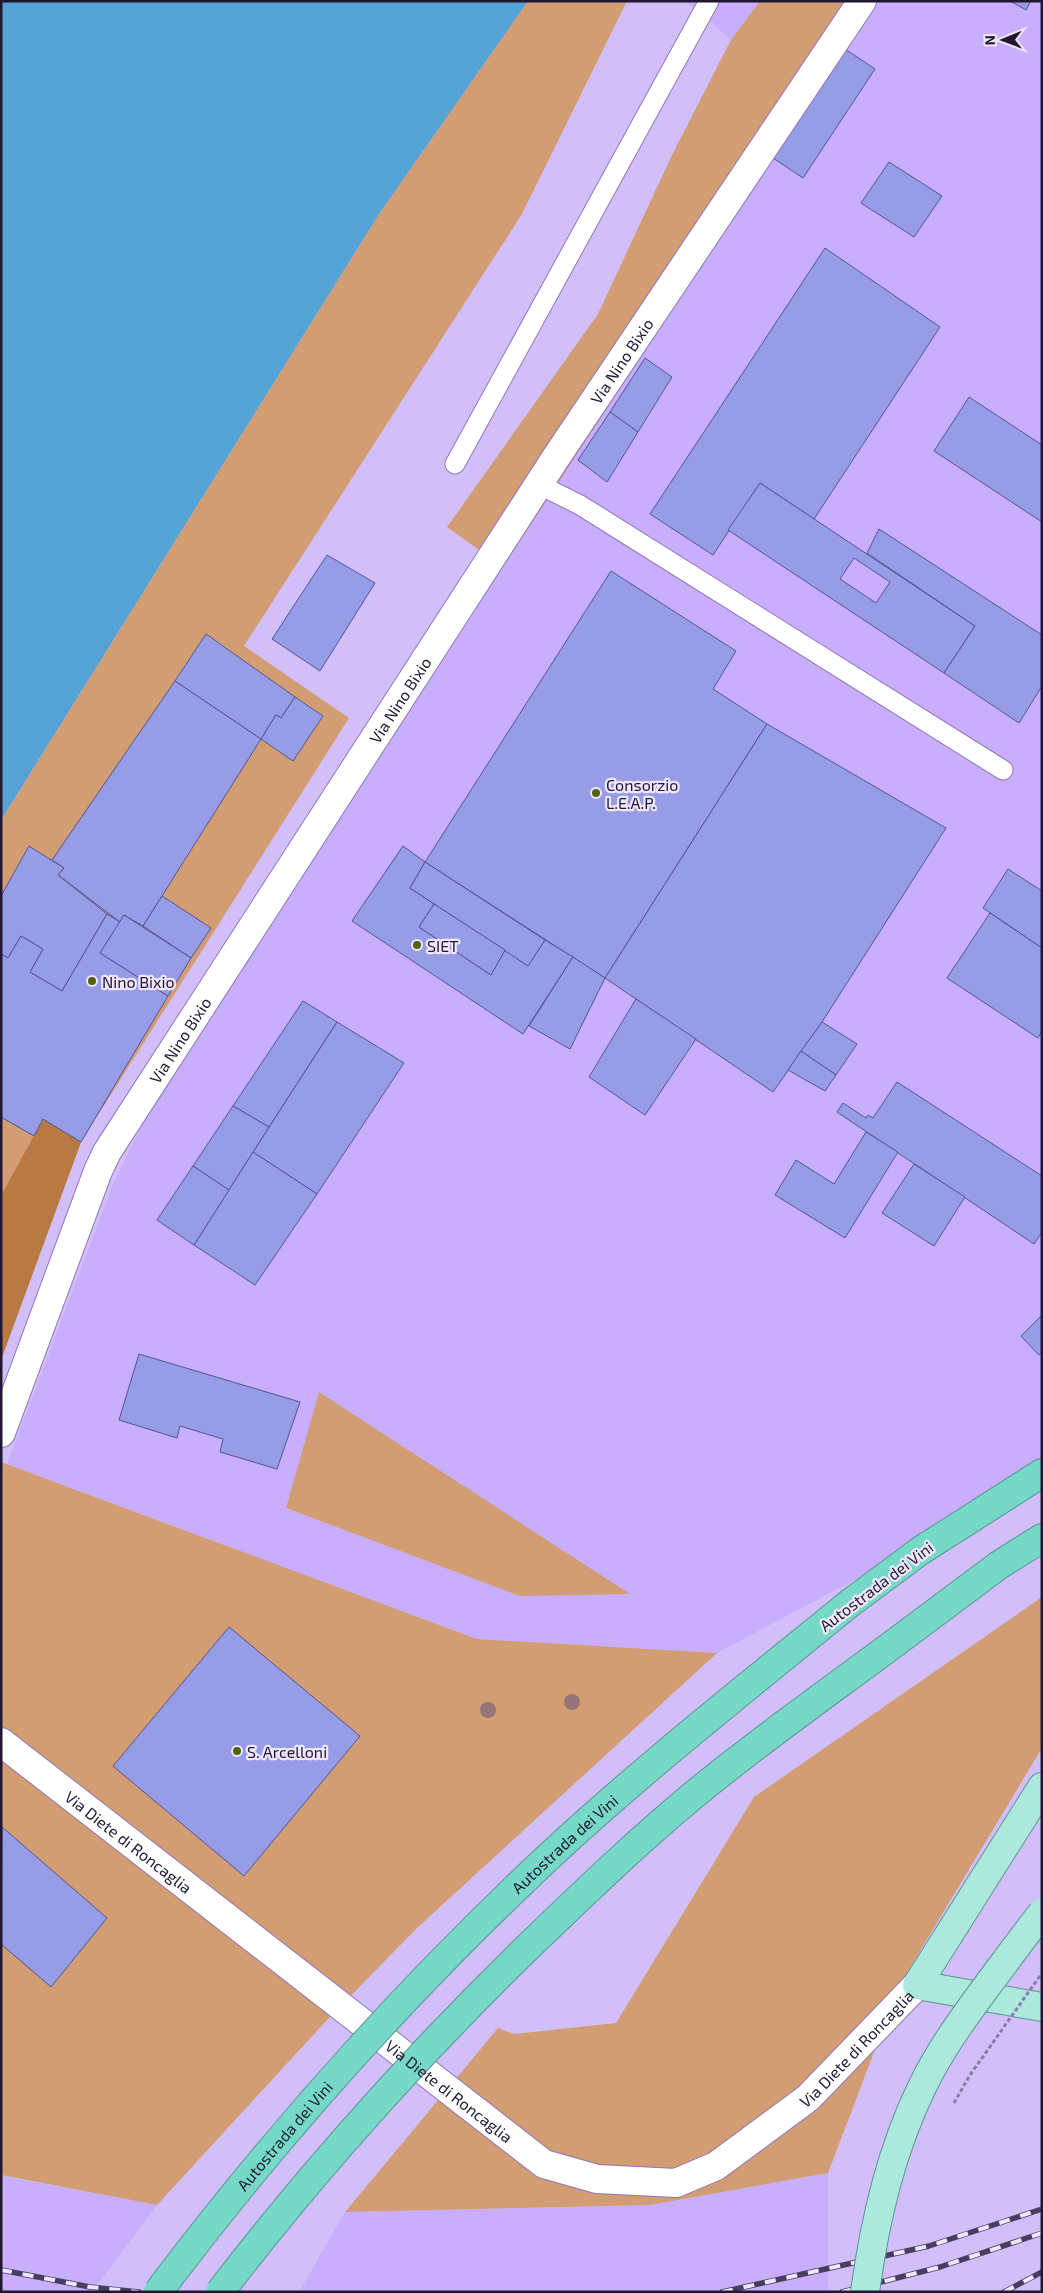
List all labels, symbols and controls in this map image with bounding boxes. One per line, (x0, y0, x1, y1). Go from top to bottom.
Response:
north arrow (978, 15, 1028, 65)
text: N (981, 35, 998, 45)
street label: Via Nino Bixio (586, 314, 656, 407)
street label: Via Nino Bixio (365, 653, 434, 746)
place label: Consorzio L.E.A.P. (606, 775, 678, 812)
marker: Consorzio L.E.A.P. (590, 787, 602, 799)
place label: SIET (427, 936, 458, 955)
marker: SIET (411, 939, 423, 951)
place label: Nino Bixio (102, 972, 175, 991)
marker: Nino Bixio (86, 975, 98, 987)
street label: Via Nino Bixio (145, 993, 214, 1086)
street label: Autostrada dei Vini (816, 1537, 936, 1635)
place label: S. Arcelloni (247, 1742, 327, 1761)
marker: S. Arcelloni (231, 1745, 243, 1757)
street label: Via Diete di Roncaglia (62, 1786, 196, 1897)
street label: Autostrada dei Vini (507, 1790, 621, 1897)
street label: Via Diete di Roncaglia (795, 1986, 917, 2111)
street label: Via Diete di Roncaglia (382, 2035, 517, 2146)
street label: Autostrada dei Vini (232, 2077, 336, 2194)

